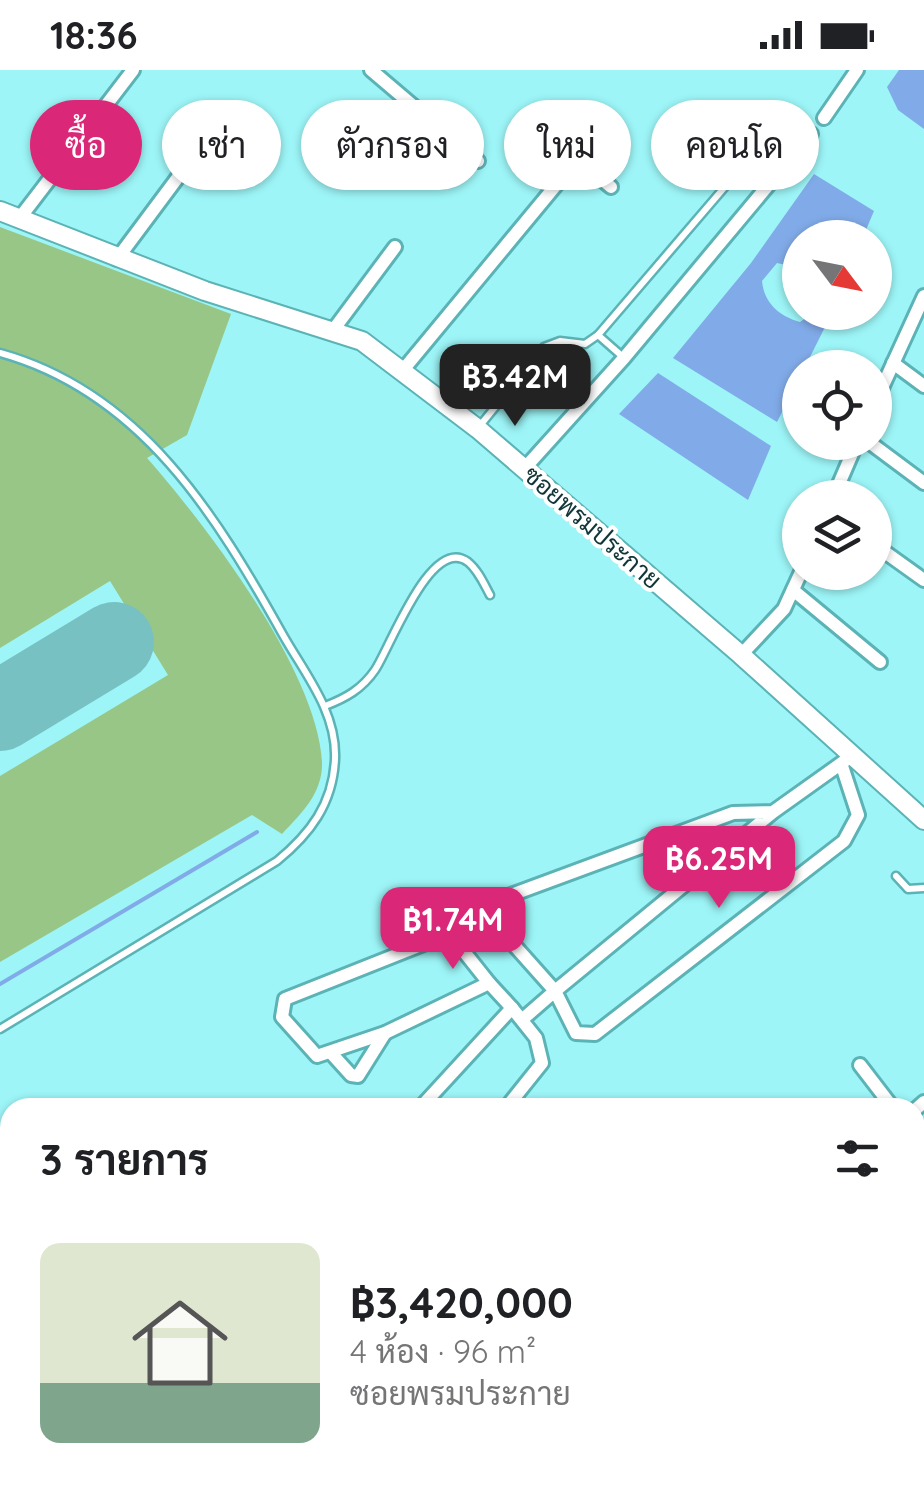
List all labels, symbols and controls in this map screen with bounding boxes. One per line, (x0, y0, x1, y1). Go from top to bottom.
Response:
text: 18:36 (50, 11, 137, 59)
chip: ซื้อ (30, 100, 142, 190)
chip: เช่า (162, 100, 281, 190)
chip: ตัวกรอง (301, 100, 484, 190)
chip: ใหม่ (504, 100, 631, 190)
chip: คอนโด (651, 100, 819, 190)
north arrow (782, 220, 892, 330)
map controls (782, 220, 892, 590)
pin: ฿3.42M (434, 344, 596, 429)
button: locate (782, 350, 892, 460)
text: ฿3.42M (462, 356, 568, 396)
street label: ซอยพรมประกาย (518, 459, 668, 595)
button: layers (782, 480, 892, 590)
pin: ฿6.25M (638, 826, 800, 911)
text: ฿6.25M (665, 838, 773, 878)
pin: ฿1.74M (372, 887, 534, 972)
text: ฿1.74M (402, 899, 504, 939)
icon: filters (830, 1131, 885, 1186)
text: 3 รายการ (40, 1133, 209, 1186)
text: ฿3,420,000 (350, 1276, 573, 1329)
icon: home (120, 1283, 240, 1403)
text: 4 ห้อง · 96 m² (350, 1331, 536, 1371)
text: ซอยพรมประกาย (350, 1373, 571, 1413)

